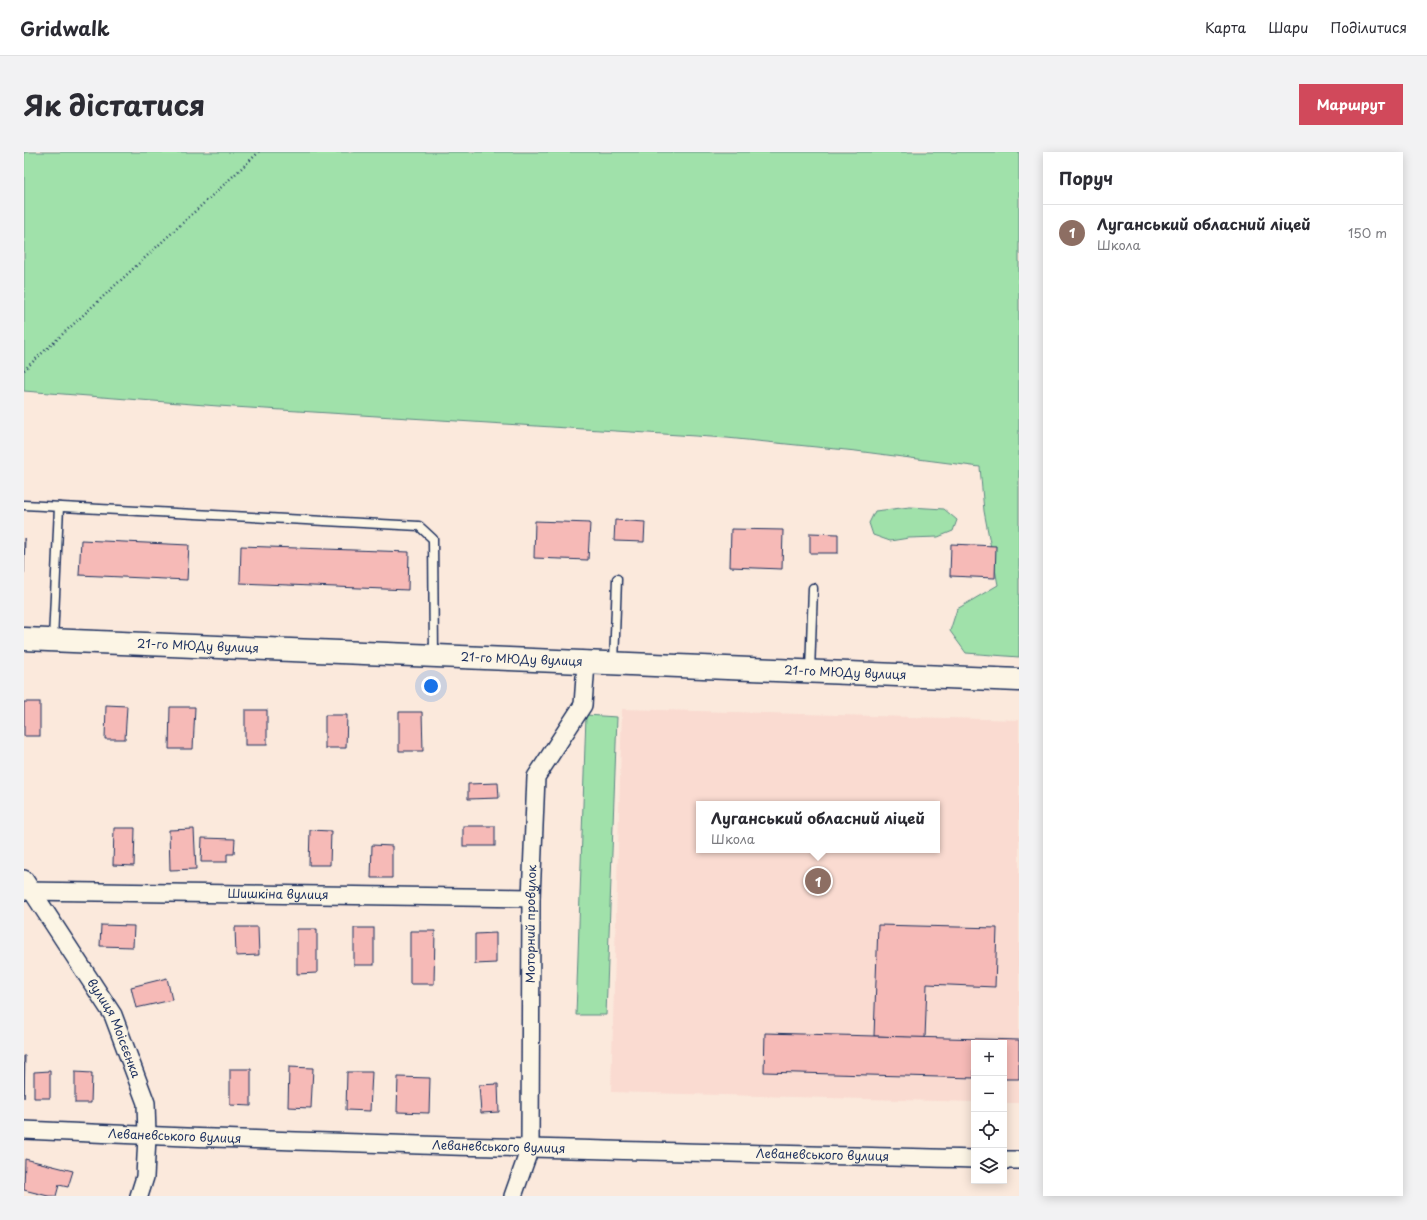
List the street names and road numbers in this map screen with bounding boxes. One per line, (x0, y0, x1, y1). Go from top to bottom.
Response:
street label: 21-го МЮДу вулиця (137, 634, 259, 657)
street label: 21-го МЮДу вулиця (460, 647, 583, 670)
street label: 21-го МЮДу вулиця (784, 660, 907, 683)
street label: Моторний провулок (521, 863, 540, 983)
street label: Шишкіна вулиця (227, 884, 329, 903)
street label: вулиця Моісєєнка (83, 975, 146, 1081)
street label: Леваневського вулиця (108, 1124, 242, 1147)
street label: Леваневського вулиця (432, 1135, 566, 1157)
street label: Леваневського вулиця (756, 1144, 889, 1165)

